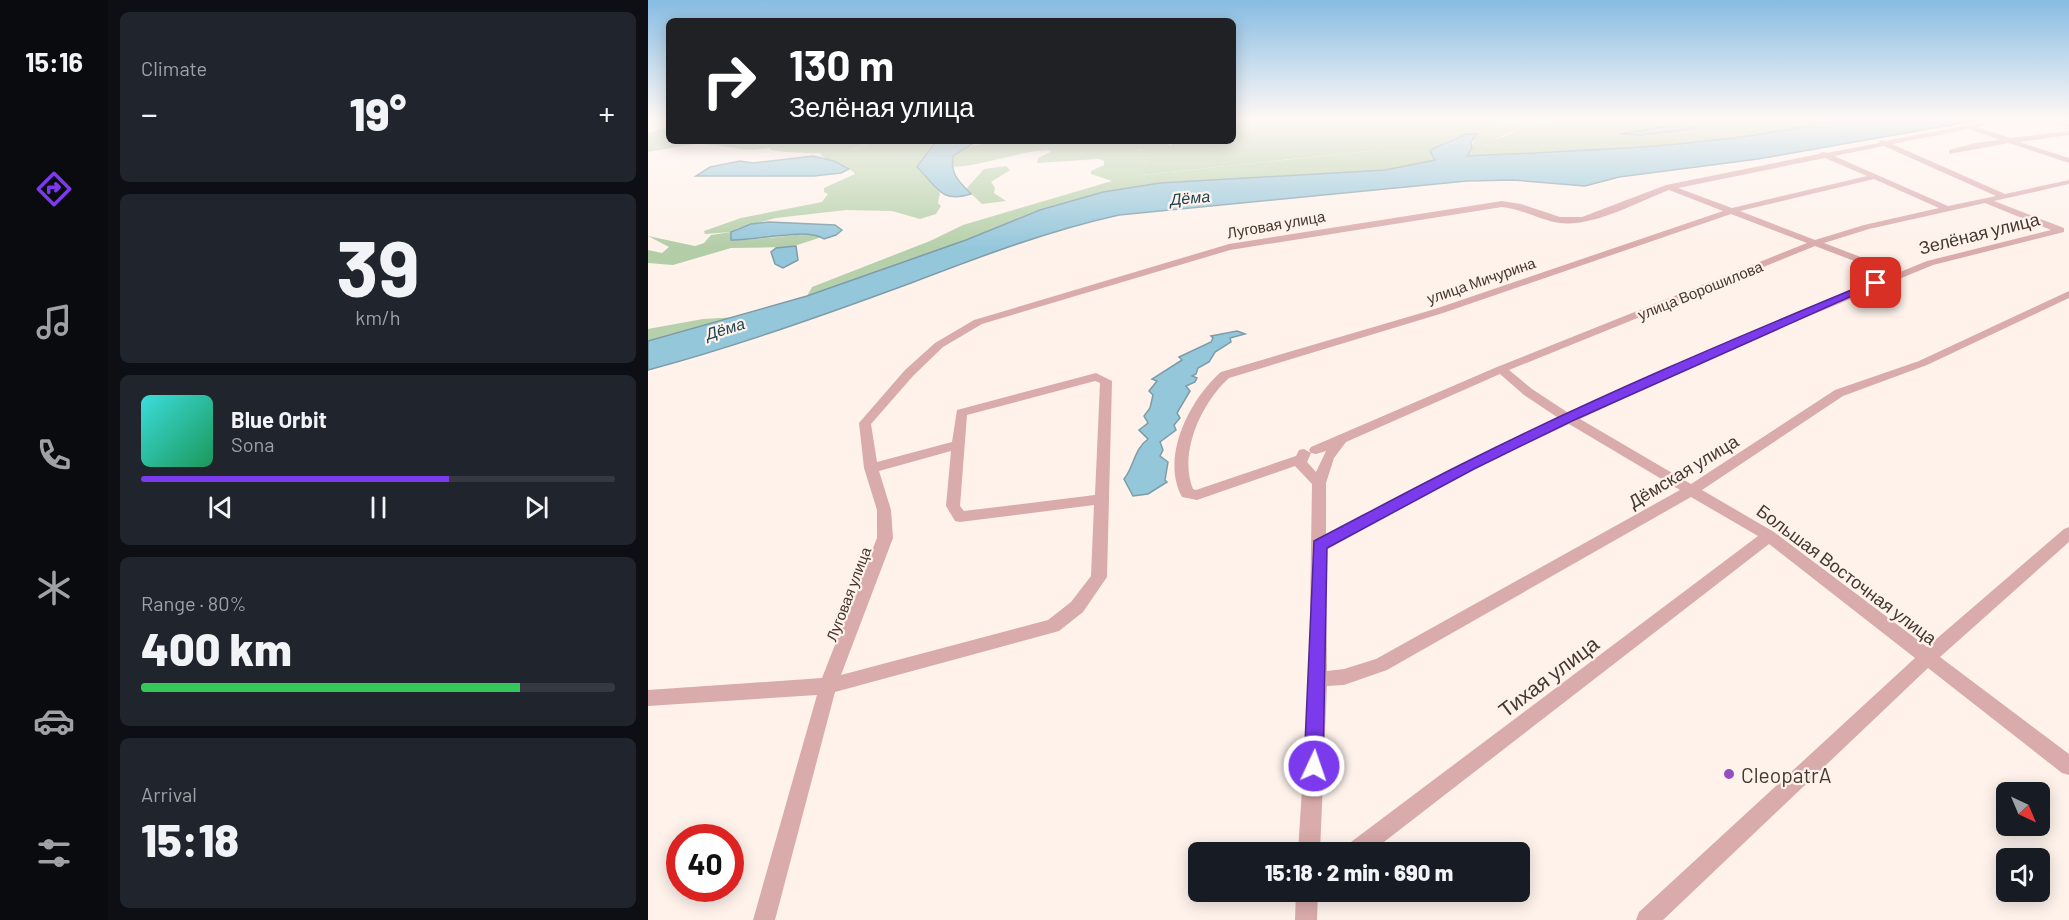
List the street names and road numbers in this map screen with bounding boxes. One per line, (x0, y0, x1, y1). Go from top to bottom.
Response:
street label: Луговая улица (1225, 206, 1327, 242)
street label: Зелёная улица (1916, 207, 2043, 259)
street label: улица Мичурина (1424, 253, 1538, 307)
street label: улица Ворошилова (1635, 256, 1766, 323)
street label: Дёмская улица (1624, 429, 1743, 513)
street label: Большая Восточная улица (1753, 499, 1942, 650)
street label: Луговая улица (822, 544, 874, 644)
street label: Тихая улица (1493, 630, 1603, 722)

